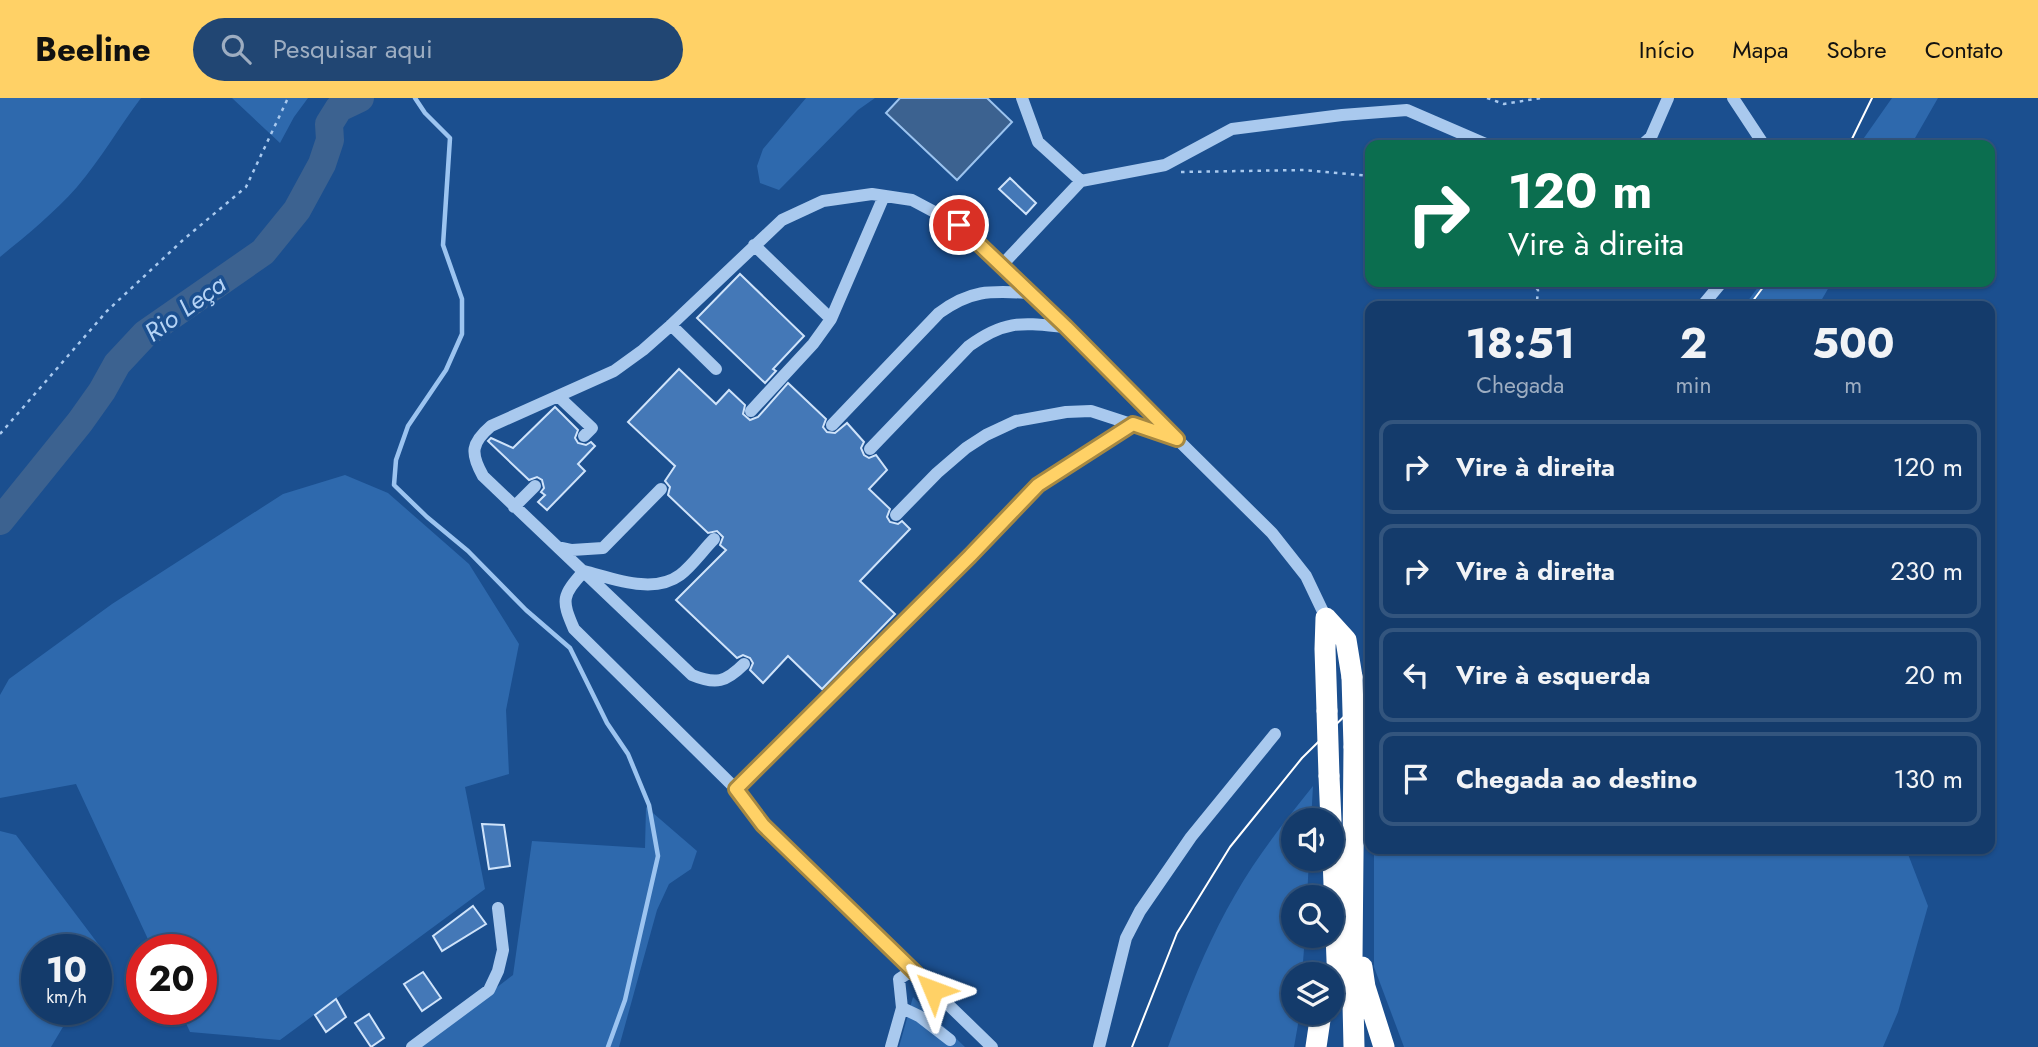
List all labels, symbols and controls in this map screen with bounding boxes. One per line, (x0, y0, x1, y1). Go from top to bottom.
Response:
search box (193, 18, 683, 81)
text: Beeline (35, 26, 151, 73)
icon: search (217, 30, 255, 68)
text: Pesquisar aqui (273, 30, 433, 68)
text: Início (1639, 32, 1694, 67)
text: Mapa (1732, 32, 1789, 67)
text: Sobre (1827, 32, 1887, 67)
text: Contato (1925, 32, 2003, 67)
text: 120 m (1508, 156, 1652, 226)
icon: right (1393, 168, 1484, 259)
pin (929, 195, 989, 255)
icon: arrive (940, 206, 978, 244)
text: Vire à direita (1508, 221, 1684, 267)
water label: Rio Leça (136, 265, 234, 351)
text: 18:51 (1465, 313, 1575, 374)
text: 2 (1680, 313, 1707, 374)
text: 500 (1812, 313, 1895, 374)
text: Chegada (1476, 368, 1564, 402)
text: min (1676, 368, 1712, 402)
text: m (1844, 368, 1862, 402)
icon: right (1397, 448, 1435, 486)
text: Vire à direita (1456, 448, 1615, 486)
text: 120 m (1893, 448, 1963, 486)
icon: right (1397, 552, 1435, 590)
text: Vire à direita (1456, 552, 1615, 590)
text: 230 m (1890, 552, 1963, 590)
icon: left (1397, 656, 1435, 694)
text: Vire à esquerda (1456, 656, 1651, 694)
text: 20 m (1905, 656, 1963, 694)
icon: arrive (1397, 760, 1435, 798)
text: Chegada ao destino (1456, 760, 1697, 798)
text: 130 m (1893, 760, 1963, 798)
map controls (1281, 808, 1344, 1025)
button: sound (1281, 808, 1344, 871)
button: search (1281, 885, 1344, 948)
speed limit sign: 20 (126, 934, 217, 1025)
text: 10 (46, 945, 87, 995)
position arrow (896, 953, 970, 1027)
button: layers (1281, 962, 1344, 1025)
text: km/h (46, 984, 87, 1010)

